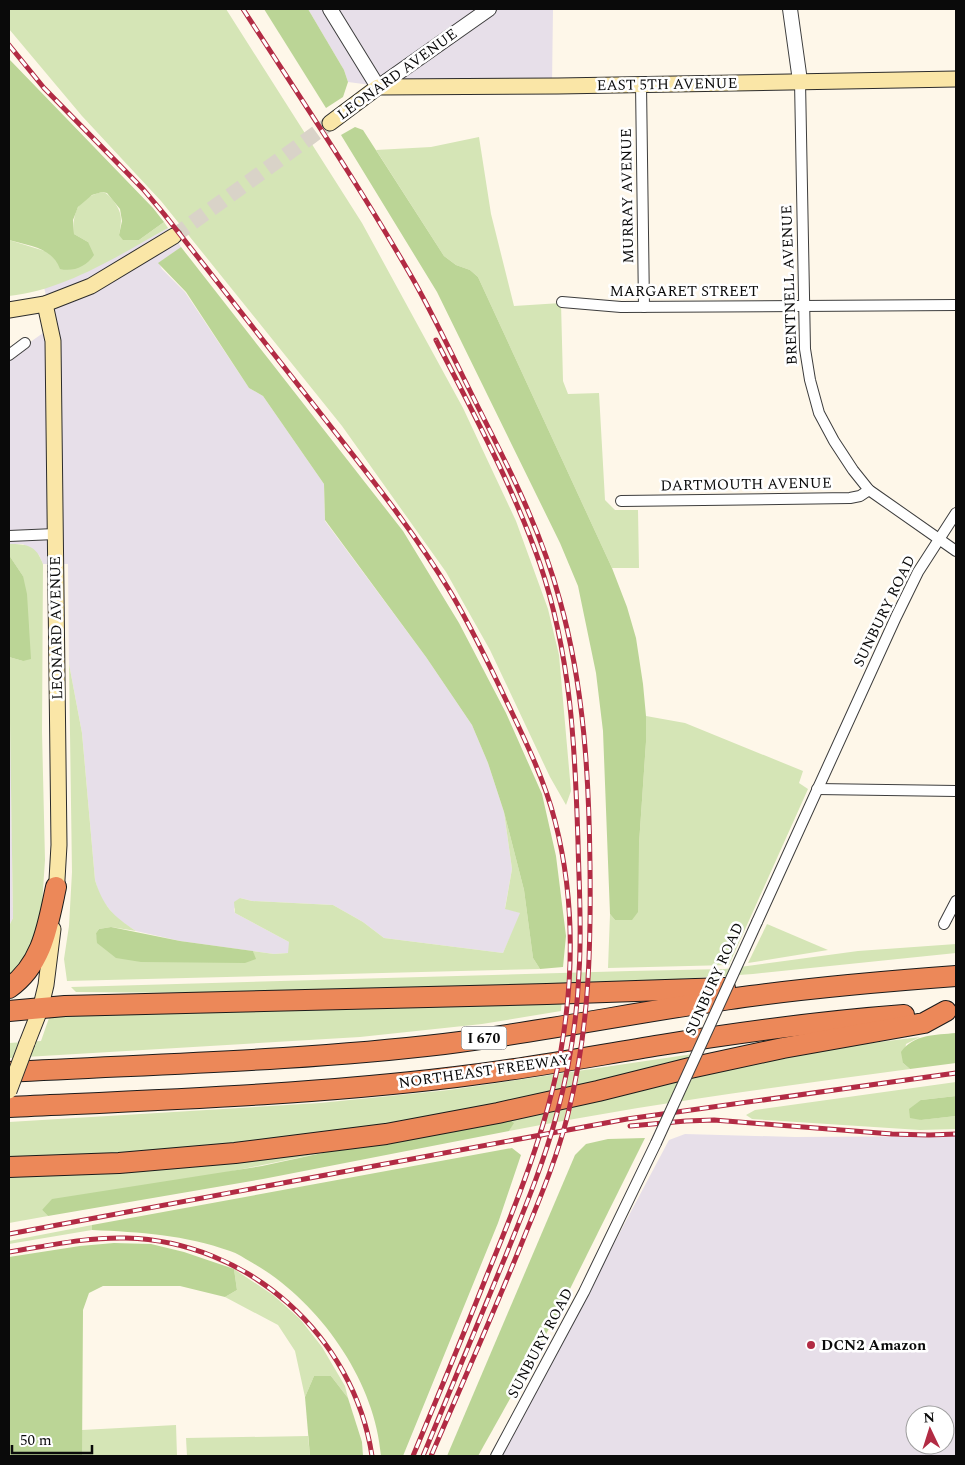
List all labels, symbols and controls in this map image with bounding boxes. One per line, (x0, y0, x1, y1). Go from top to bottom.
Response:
street label: LEONARD AVENUE (332, 23, 462, 126)
street label: EAST 5TH AVENUE (596, 72, 738, 97)
street label: MURRAY AVENUE (615, 128, 640, 264)
street label: BRENTNELL AVENUE (775, 204, 804, 366)
street label: MARGARET STREET (609, 280, 759, 303)
street label: DARTMOUTH AVENUE (660, 472, 832, 497)
street label: SUNBURY ROAD (847, 551, 922, 671)
street label: LEONARD AVENUE (44, 556, 69, 700)
street label: SUNBURY ROAD (679, 919, 750, 1040)
road number: I 670 (462, 1026, 506, 1050)
street label: NORTHEAST FREEWAY (397, 1048, 571, 1095)
street label: SUNBURY ROAD (502, 1284, 579, 1403)
place label: DCN2 Amazon (821, 1334, 926, 1357)
marker: DCN2 Amazon (805, 1339, 817, 1351)
north arrow (905, 1405, 955, 1455)
text: N (923, 1407, 936, 1428)
scale bar (12, 1422, 92, 1454)
text: 50 m (20, 1429, 52, 1452)

